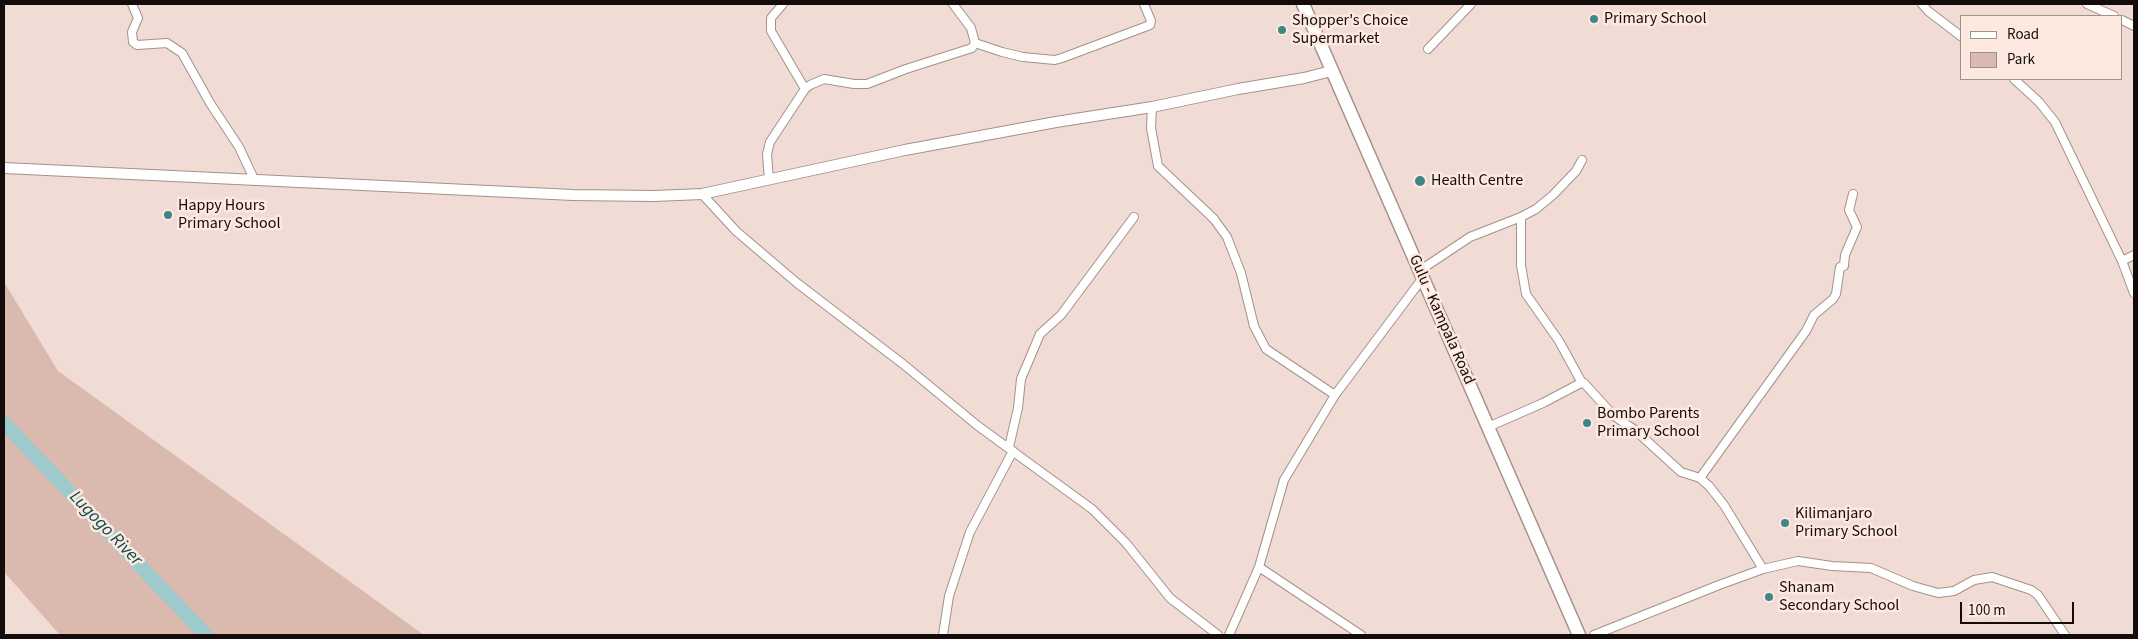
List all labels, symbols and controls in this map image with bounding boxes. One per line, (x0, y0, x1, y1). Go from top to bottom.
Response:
place label: Primary School (1604, 9, 1706, 29)
place label: Shopper's Choice Supermarket (1292, 11, 1408, 49)
marker: Primary School (1588, 13, 1600, 25)
legend (1960, 15, 2123, 80)
marker: Shopper's Choice Supermarket (1276, 24, 1288, 36)
text: Road (2007, 24, 2039, 45)
text: Park (2007, 49, 2035, 70)
place label: Health Centre (1431, 171, 1523, 191)
marker: Health Centre (1413, 174, 1427, 188)
place label: Happy Hours Primary School (178, 196, 280, 234)
marker: Happy Hours Primary School (162, 209, 174, 221)
street label: Gulu - Kampala Road (1404, 252, 1478, 388)
place label: Bombo Parents Primary School (1597, 404, 1700, 442)
marker: Bombo Parents Primary School (1581, 417, 1593, 429)
water label: Lugogo River (64, 487, 146, 571)
place label: Kilimanjaro Primary School (1795, 504, 1897, 542)
marker: Kilimanjaro Primary School (1779, 517, 1791, 529)
place label: Shanam Secondary School (1779, 578, 1899, 616)
marker: Shanam Secondary School (1763, 591, 1775, 603)
scale bar (1963, 592, 2077, 624)
text: 100 m (1968, 600, 2006, 621)

